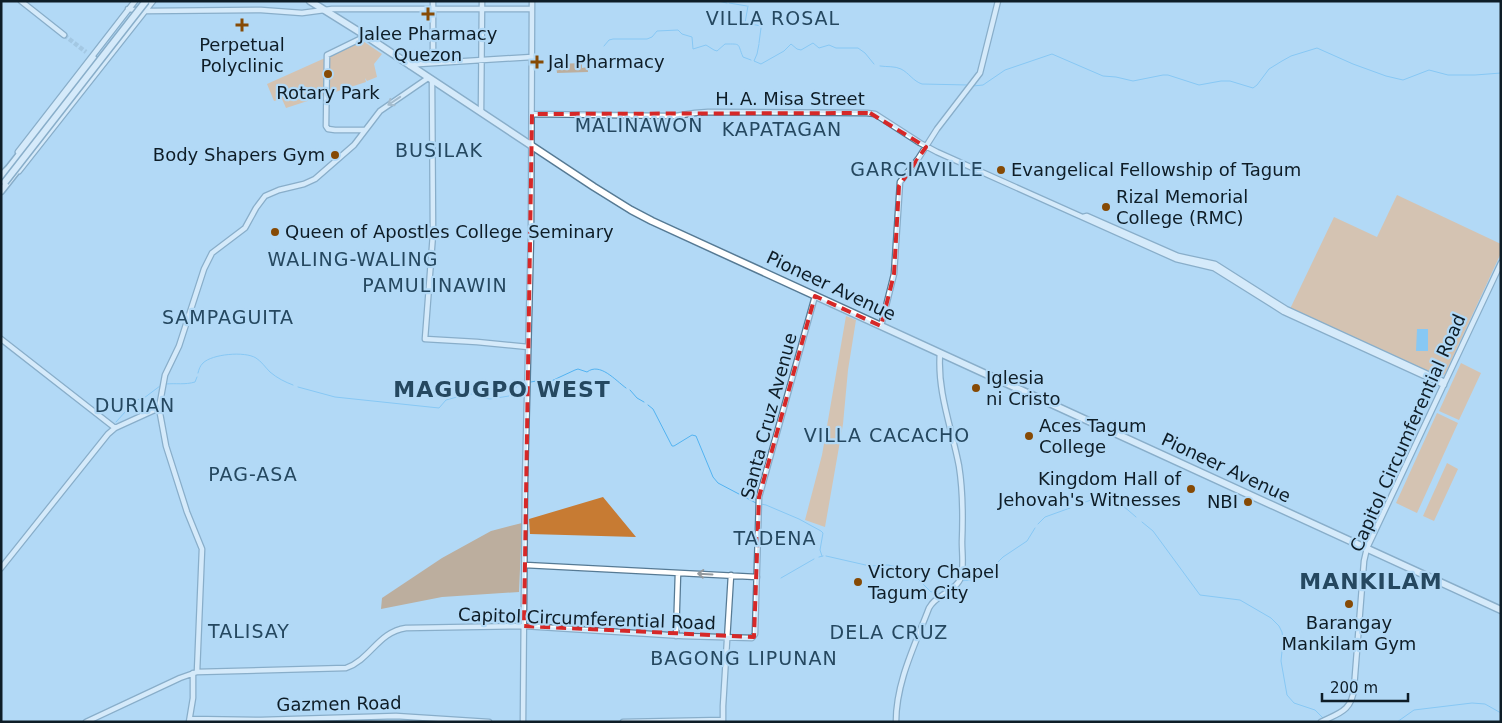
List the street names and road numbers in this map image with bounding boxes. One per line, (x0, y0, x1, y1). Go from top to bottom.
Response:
street label: H. A. Misa Street (715, 88, 865, 109)
street label: Pioneer Avenue (763, 246, 899, 325)
street label: Capitol Circumferential Road (1345, 311, 1470, 555)
street label: Santa Cruz Avenue (736, 331, 801, 501)
street label: Pioneer Avenue (1158, 428, 1294, 507)
street label: Capitol Circumferential Road (458, 604, 716, 633)
street label: Gazmen Road (276, 692, 402, 715)

